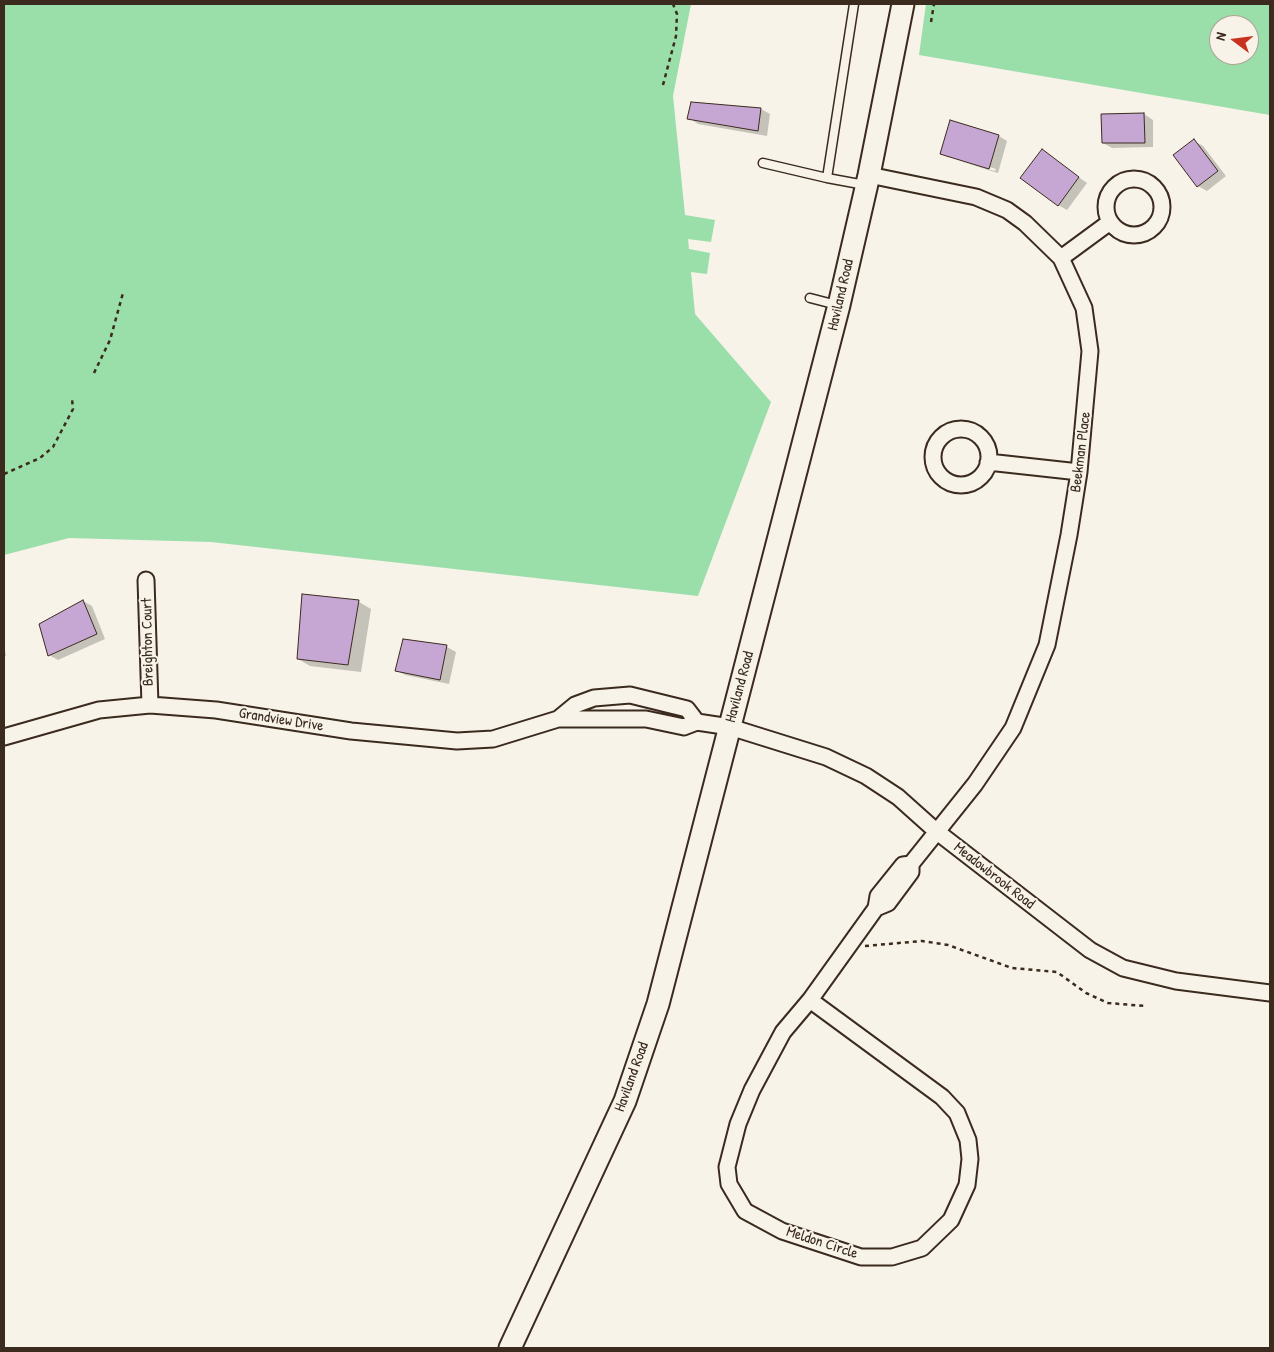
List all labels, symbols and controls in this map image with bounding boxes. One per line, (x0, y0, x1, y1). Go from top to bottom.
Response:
north arrow (1209, 15, 1259, 65)
text: N (1210, 30, 1230, 42)
street label: Haviland Road (824, 258, 858, 332)
street label: Beekman Place (1067, 411, 1095, 493)
street label: Breighton Court (138, 598, 158, 686)
street label: Haviland Road (722, 650, 758, 724)
street label: Grandview Drive (237, 704, 325, 736)
street label: Meadowbrook Road (950, 839, 1038, 913)
street label: Haviland Road (611, 1040, 653, 1114)
street label: Meldon Circle (784, 1223, 860, 1263)

